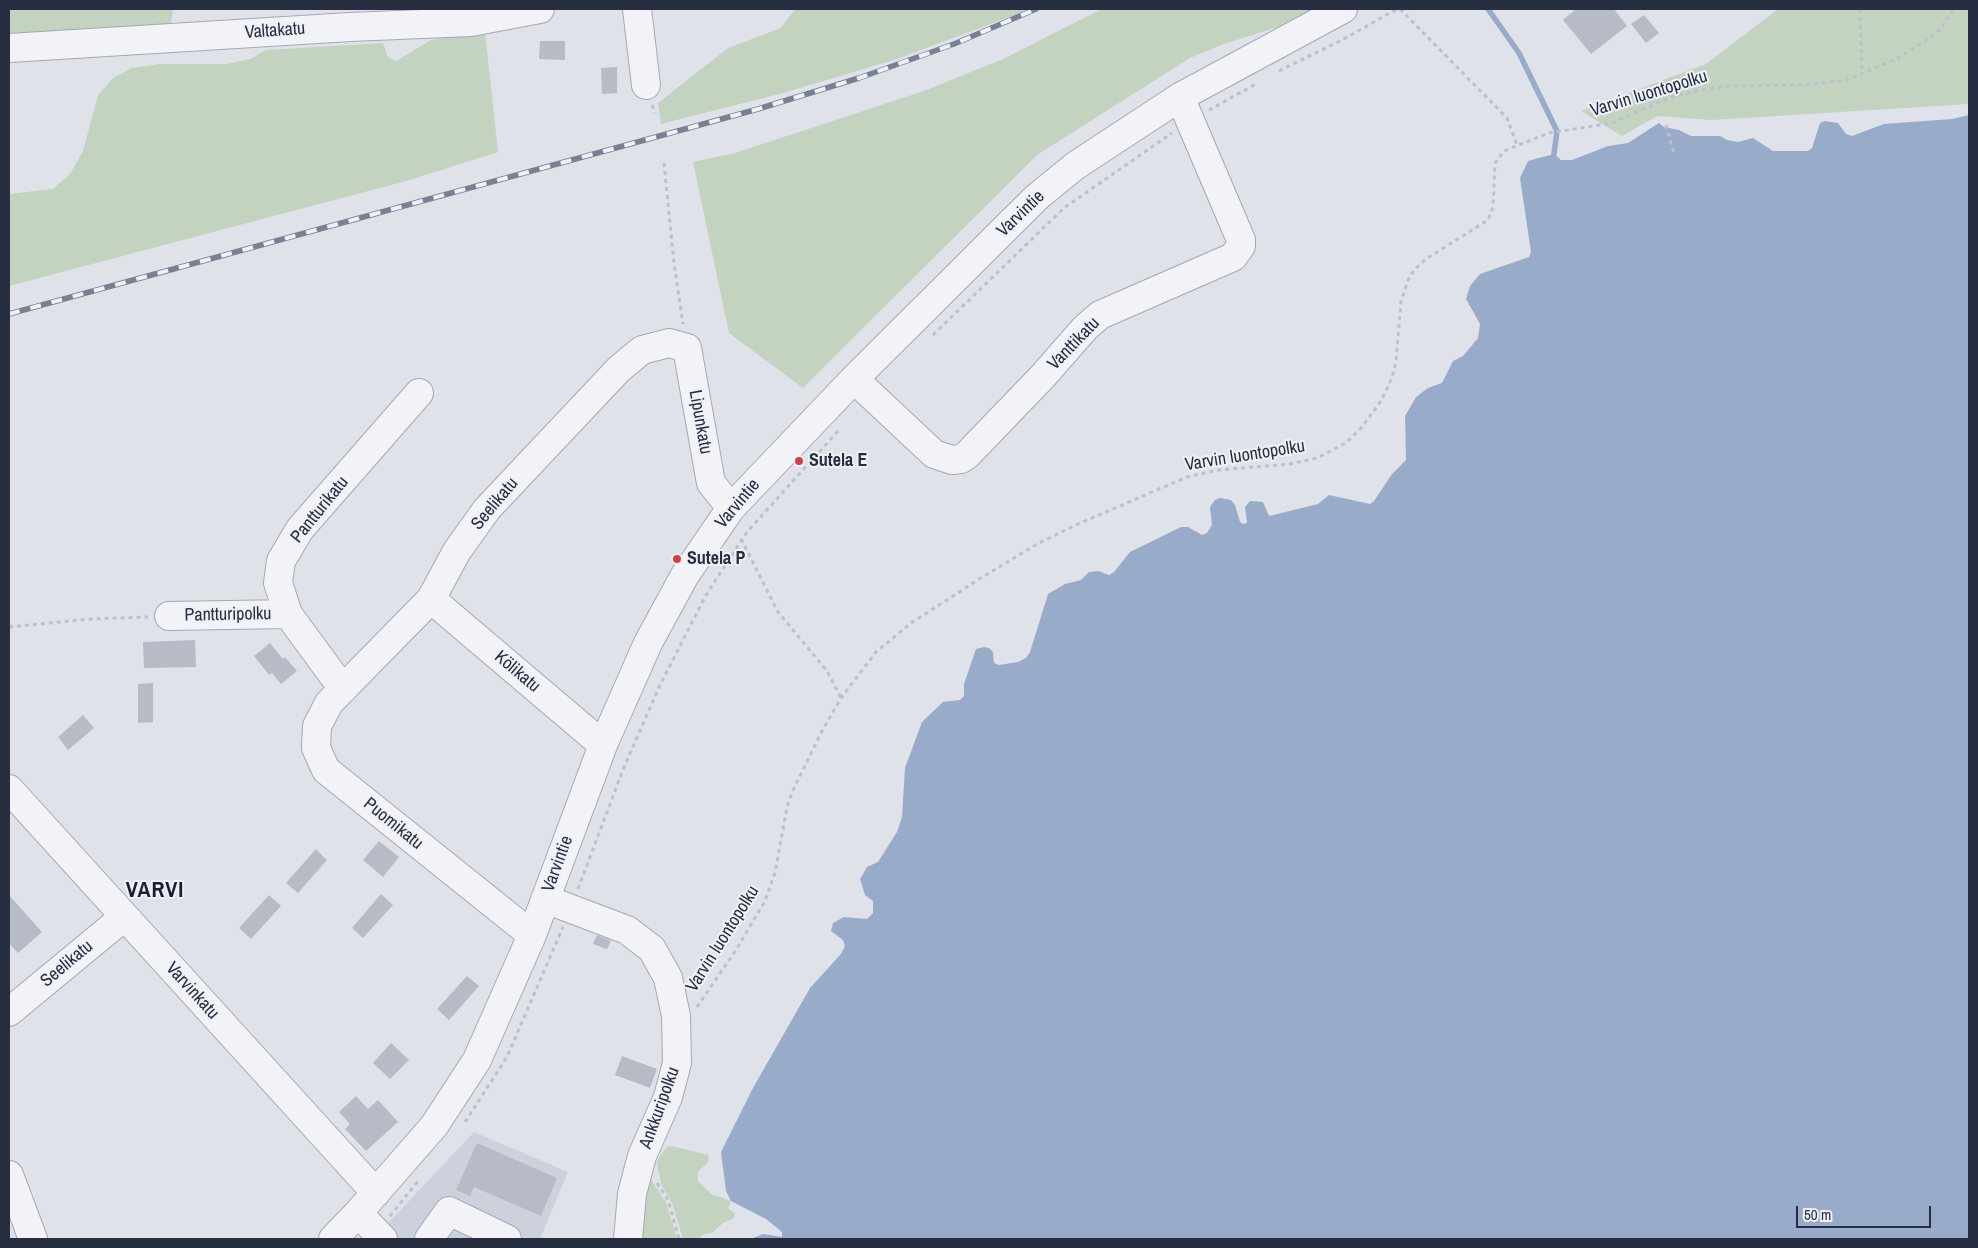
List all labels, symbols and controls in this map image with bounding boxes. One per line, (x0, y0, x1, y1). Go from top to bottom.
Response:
street label: Valtakatu (244, 18, 306, 44)
street label: Varvin luontopolku (1588, 66, 1710, 122)
street label: Varvintie (993, 186, 1049, 242)
street label: Vanttikatu (1044, 313, 1104, 375)
street label: Lipunkatu (684, 388, 716, 456)
street label: Varvin luontopolku (1183, 436, 1307, 476)
place label: Sutela E (809, 450, 867, 472)
marker: Sutela E (793, 455, 805, 467)
street label: Pantturikatu (287, 472, 353, 548)
street label: Seelikatu (467, 473, 523, 535)
street label: Varvintie (711, 475, 765, 533)
place label: Sutela P (687, 548, 745, 570)
marker: Sutela P (671, 553, 683, 565)
street label: Pantturipolku (184, 603, 272, 627)
street label: Kölikatu (490, 647, 544, 697)
street label: Puomikatu (359, 793, 427, 855)
street label: Varvintie (538, 833, 578, 895)
district label: VARVI (125, 878, 185, 904)
street label: Varvin luontopolku (682, 882, 764, 996)
street label: Seelikatu (36, 936, 98, 992)
street label: Varvinkatu (161, 958, 223, 1024)
street label: Ankkuripolku (635, 1064, 685, 1152)
scale bar (1798, 1196, 1933, 1228)
text: 50 m (1804, 1204, 1831, 1225)

